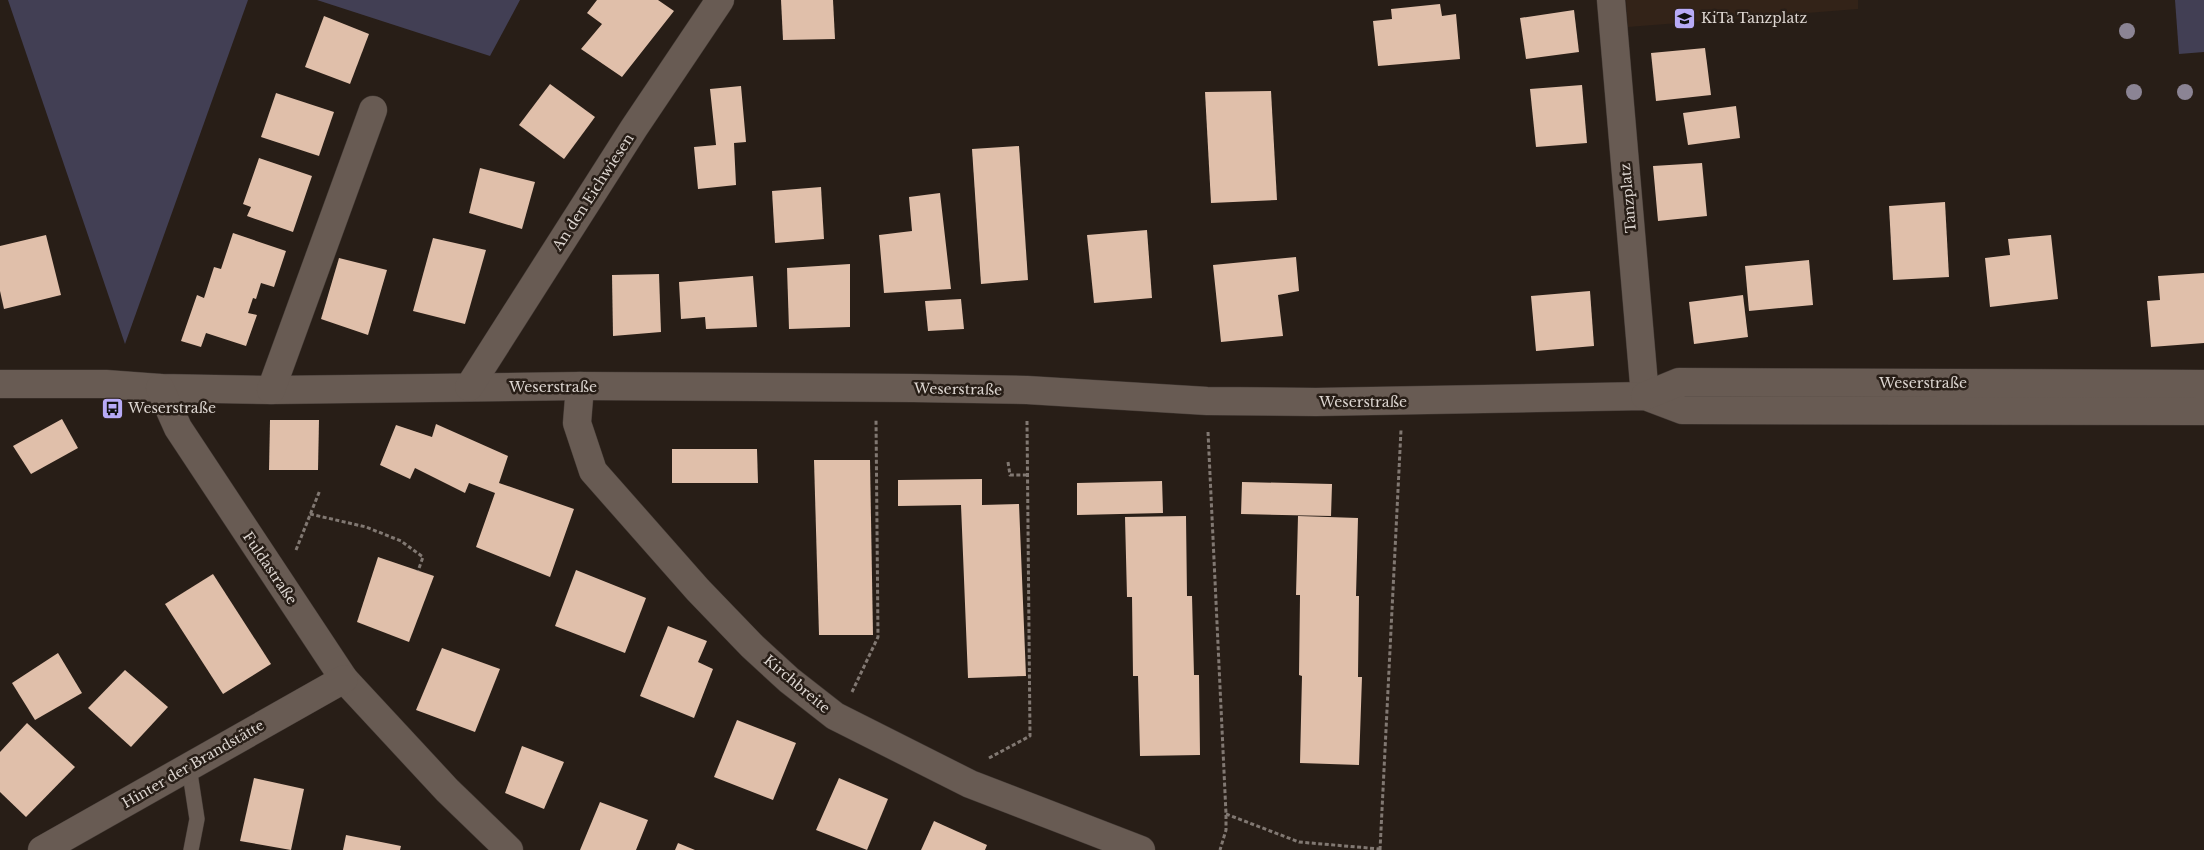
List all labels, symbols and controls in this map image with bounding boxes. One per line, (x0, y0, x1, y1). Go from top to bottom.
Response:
school or university icon: KiTa Tanzplatz (1673, 6, 1697, 30)
place label: KiTa Tanzplatz (1701, 9, 1807, 27)
street label: An den Eichwiesen (548, 130, 638, 255)
street label: Tanzplatz (1616, 162, 1640, 234)
street label: Weserstraße (1878, 374, 1967, 392)
street label: Weserstraße (508, 378, 597, 396)
street label: Weserstraße (913, 379, 1002, 399)
street label: Weserstraße (1318, 393, 1407, 411)
bus stop icon: Weserstraße (100, 396, 124, 420)
place label: Weserstraße (127, 399, 216, 417)
street label: Fuldastraße (239, 528, 301, 608)
street label: Kirchbreite (760, 651, 834, 717)
street label: Hinter der Brandstätte (119, 716, 267, 812)

